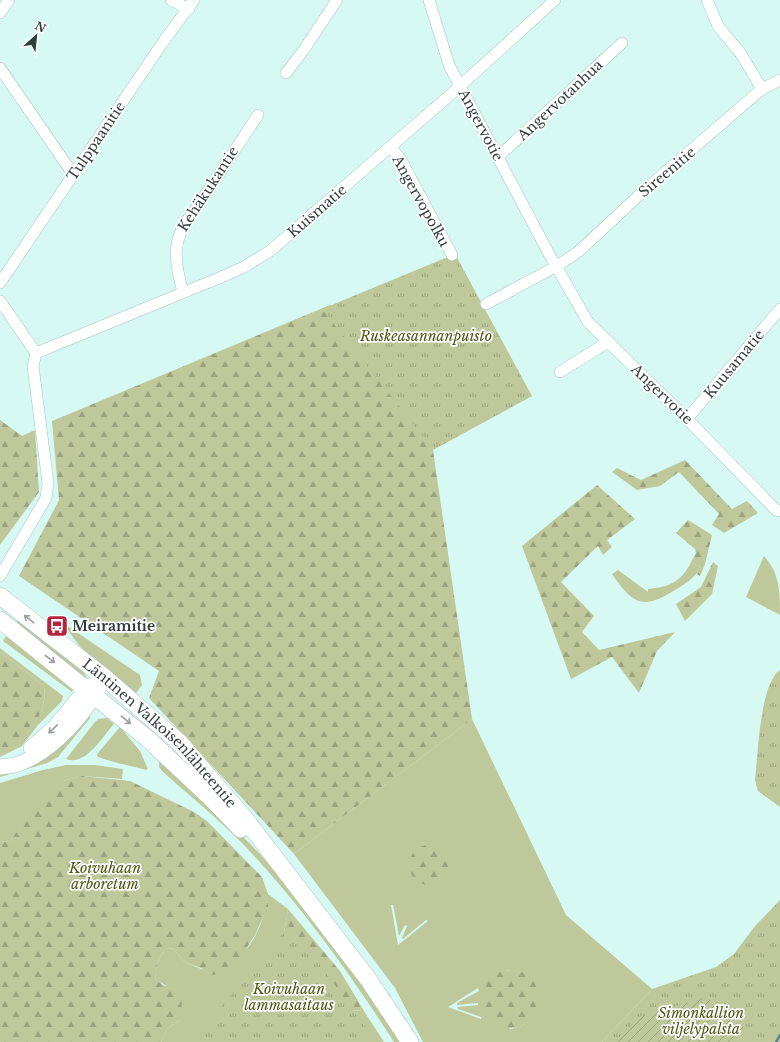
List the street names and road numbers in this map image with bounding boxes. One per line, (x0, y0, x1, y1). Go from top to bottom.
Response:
street label: Angervotanhua (513, 56, 607, 145)
street label: Angervotie (454, 85, 507, 164)
street label: Tulppaanitie (63, 98, 129, 184)
street label: Kehäkukantie (174, 143, 242, 235)
street label: Sireenitie (635, 143, 699, 201)
street label: Angervopolku (388, 151, 454, 251)
street label: Kuismatie (284, 181, 350, 241)
street label: Kuusamatie (700, 326, 768, 402)
street label: Angervotie (627, 359, 697, 428)
street label: Läntinen Valkoisenlähteentie (79, 655, 240, 811)

